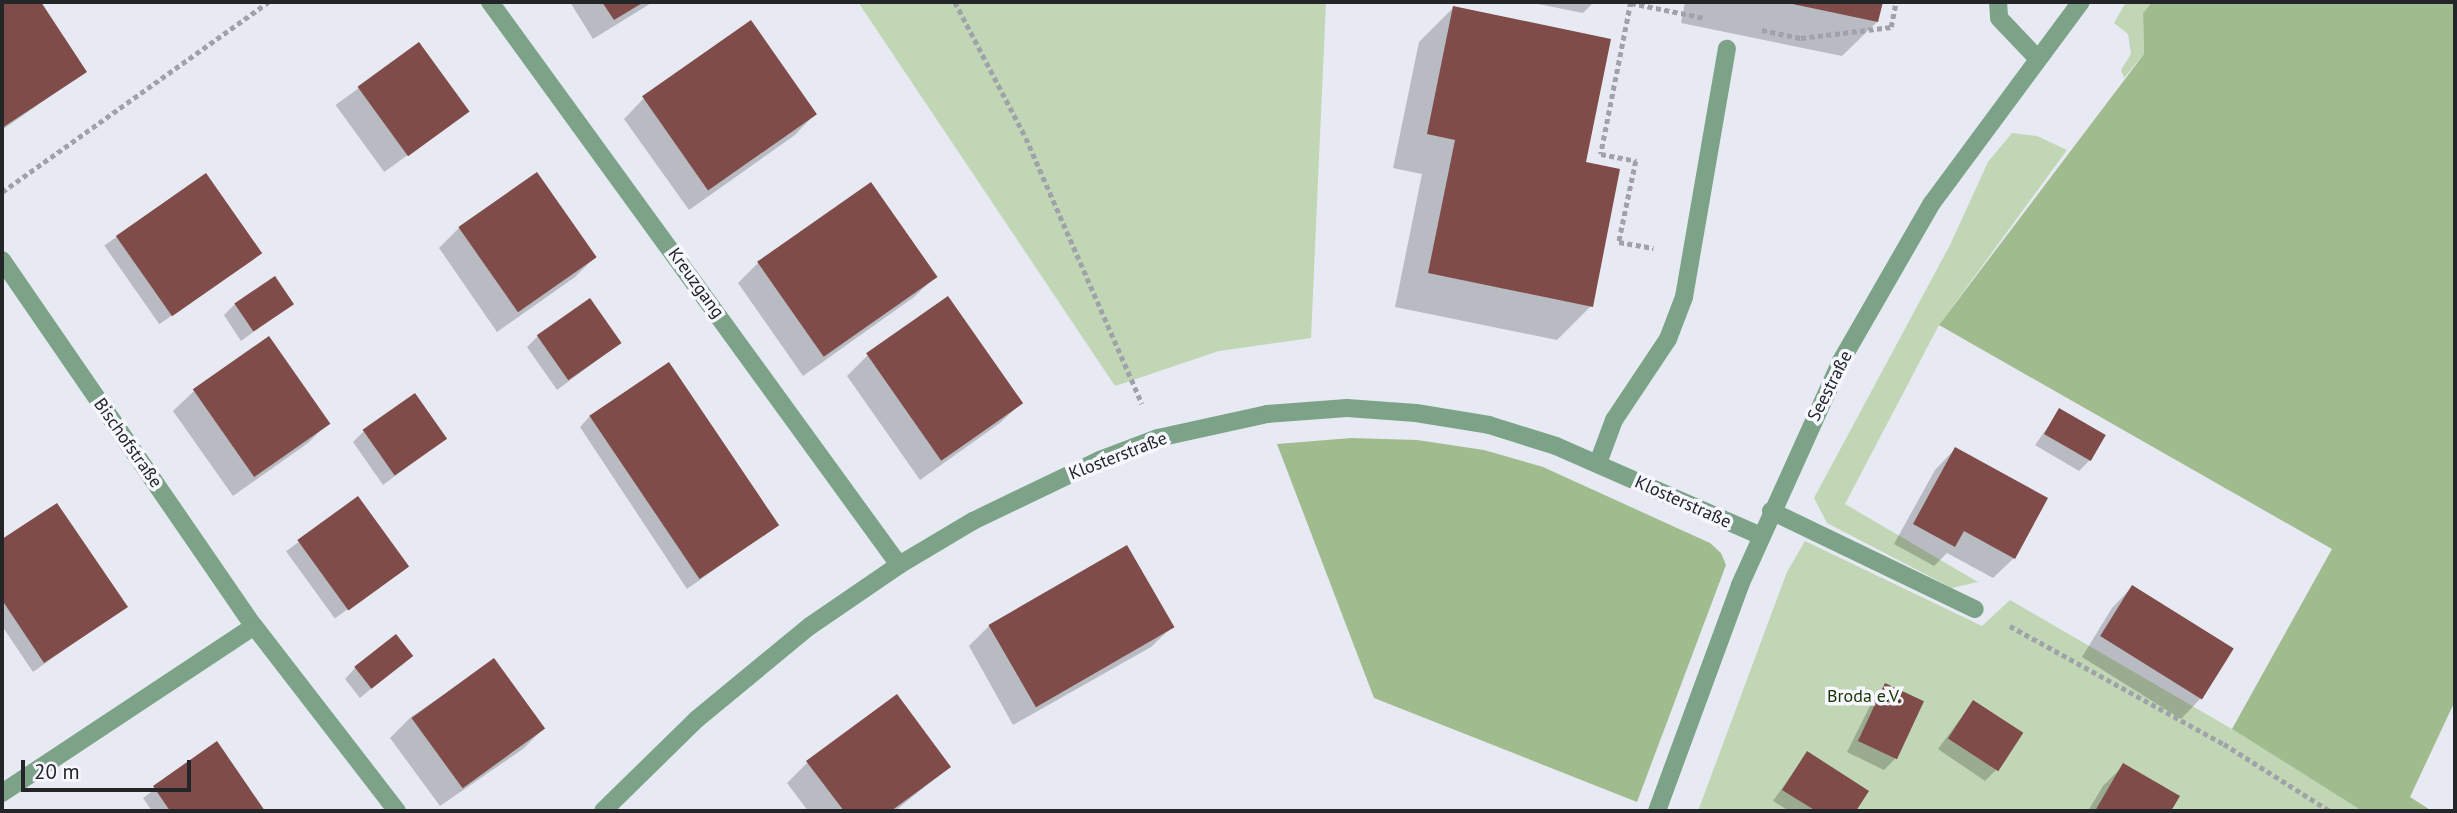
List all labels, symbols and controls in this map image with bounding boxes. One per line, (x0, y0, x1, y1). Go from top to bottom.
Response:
street label: Kreuzgang (663, 244, 729, 322)
street label: Seestraße (1803, 347, 1857, 425)
street label: Bischofstraße (89, 394, 167, 492)
street label: Klosterstraße (1066, 427, 1170, 485)
street label: Klosterstraße (1631, 471, 1735, 533)
park label: Broda e.V. (1827, 685, 1901, 707)
scale bar (24, 746, 194, 790)
text: 20 m (34, 758, 80, 785)

